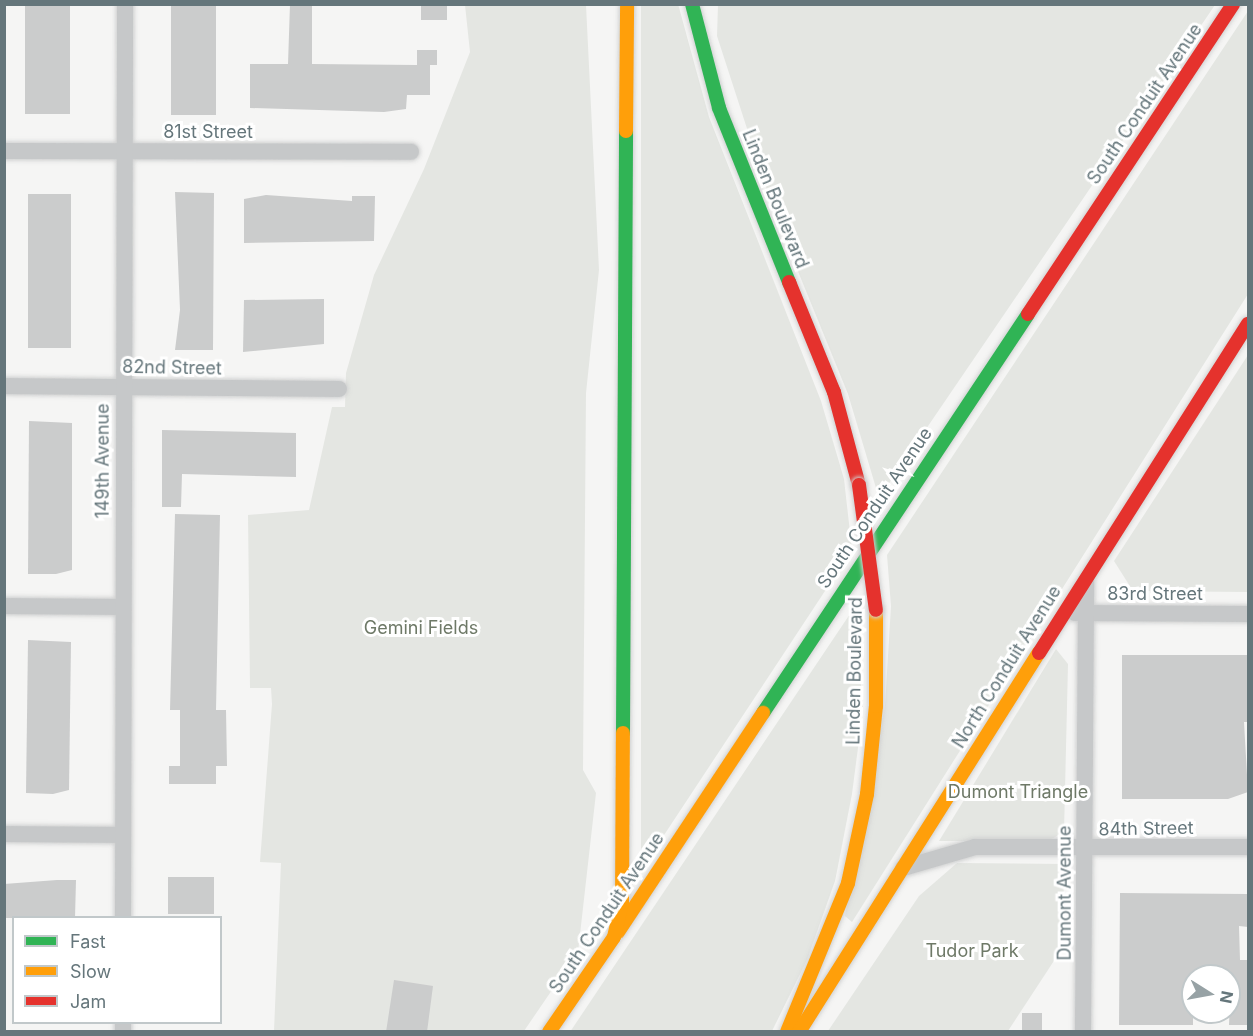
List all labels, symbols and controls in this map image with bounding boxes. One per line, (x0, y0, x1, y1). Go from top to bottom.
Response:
street label: South Conduit Avenue (1083, 19, 1207, 189)
street label: 81st Street (163, 121, 253, 143)
street label: Linden Boulevard (737, 126, 813, 272)
street label: 82nd Street (122, 356, 222, 380)
street label: 149th Avenue (92, 403, 114, 519)
street label: South Conduit Avenue (813, 423, 937, 593)
street label: North Conduit Avenue (948, 582, 1066, 752)
street label: 83rd Street (1107, 583, 1203, 605)
street label: Linden Boulevard (843, 597, 867, 745)
park label: Gemini Fields (364, 617, 478, 639)
park label: Dumont Triangle (948, 781, 1088, 803)
street label: 84th Street (1098, 817, 1194, 841)
street label: Dumont Avenue (1054, 825, 1076, 961)
street label: South Conduit Avenue (545, 828, 669, 998)
legend (12, 916, 222, 1024)
text: Fast (70, 931, 106, 952)
park label: Tudor Park (925, 940, 1019, 962)
text: Slow (70, 961, 111, 982)
north arrow (1181, 964, 1241, 1024)
text: N (1216, 989, 1238, 1005)
text: Jam (70, 991, 106, 1012)

